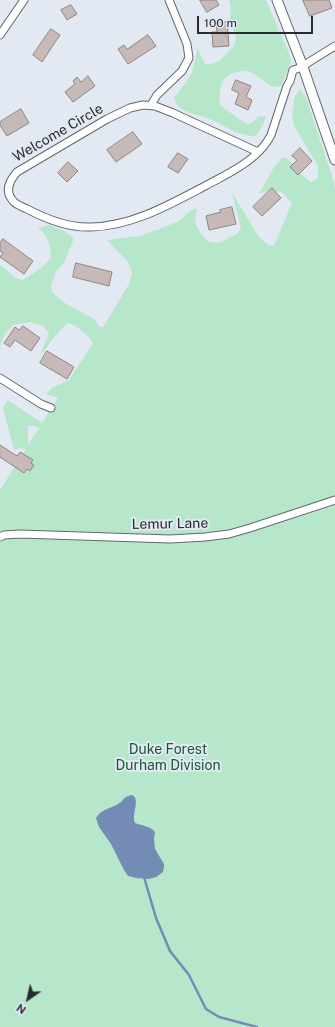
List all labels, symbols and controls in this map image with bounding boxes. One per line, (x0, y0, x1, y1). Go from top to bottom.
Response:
scale bar (199, 8, 315, 34)
text: 100 m (204, 16, 237, 30)
street label: Welcome Circle (10, 100, 106, 166)
street label: Lemur Lane (132, 515, 208, 533)
park label: Duke Forest Durham Division (116, 742, 220, 774)
north arrow (8, 979, 48, 1019)
text: N (14, 1002, 28, 1016)

